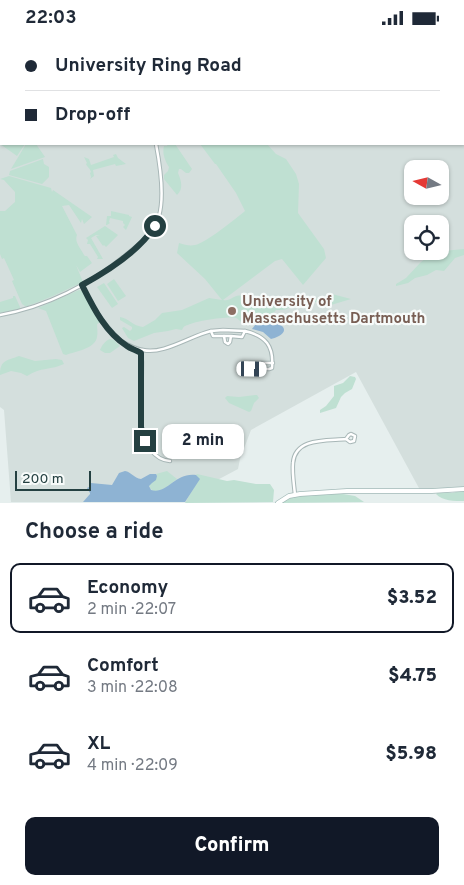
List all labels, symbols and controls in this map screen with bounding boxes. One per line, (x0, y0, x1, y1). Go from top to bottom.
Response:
text: 22:03 (25, 6, 77, 30)
text: University Ring Road (55, 54, 242, 78)
text: Drop-off (55, 103, 130, 127)
north arrow (404, 160, 449, 205)
map controls (404, 160, 449, 260)
route start (144, 215, 166, 237)
button: locate (404, 215, 449, 260)
place label: University of Massachusetts Dartmouth (242, 293, 425, 329)
marker: University of Massachusetts Dartmouth (226, 305, 238, 317)
car (236, 361, 267, 377)
callout: 2 min (162, 423, 245, 459)
route end (134, 430, 156, 452)
text: 2 min (182, 431, 224, 451)
scale bar (15, 467, 91, 491)
text: 200 m (22, 471, 64, 488)
text: Choose a ride (25, 519, 163, 546)
icon: car (27, 576, 72, 621)
text: Economy (87, 576, 168, 600)
text: $3.52 (387, 586, 437, 610)
text: 2 min · 22:07 (87, 600, 176, 620)
icon: car (27, 654, 72, 699)
text: Comfort (87, 654, 159, 678)
text: $4.75 (388, 664, 437, 688)
text: 3 min · 22:08 (87, 678, 178, 698)
icon: car (27, 732, 72, 777)
text: XL (87, 732, 110, 756)
text: $5.98 (385, 742, 437, 766)
text: 4 min · 22:09 (87, 756, 178, 776)
button: Confirm (25, 817, 439, 875)

